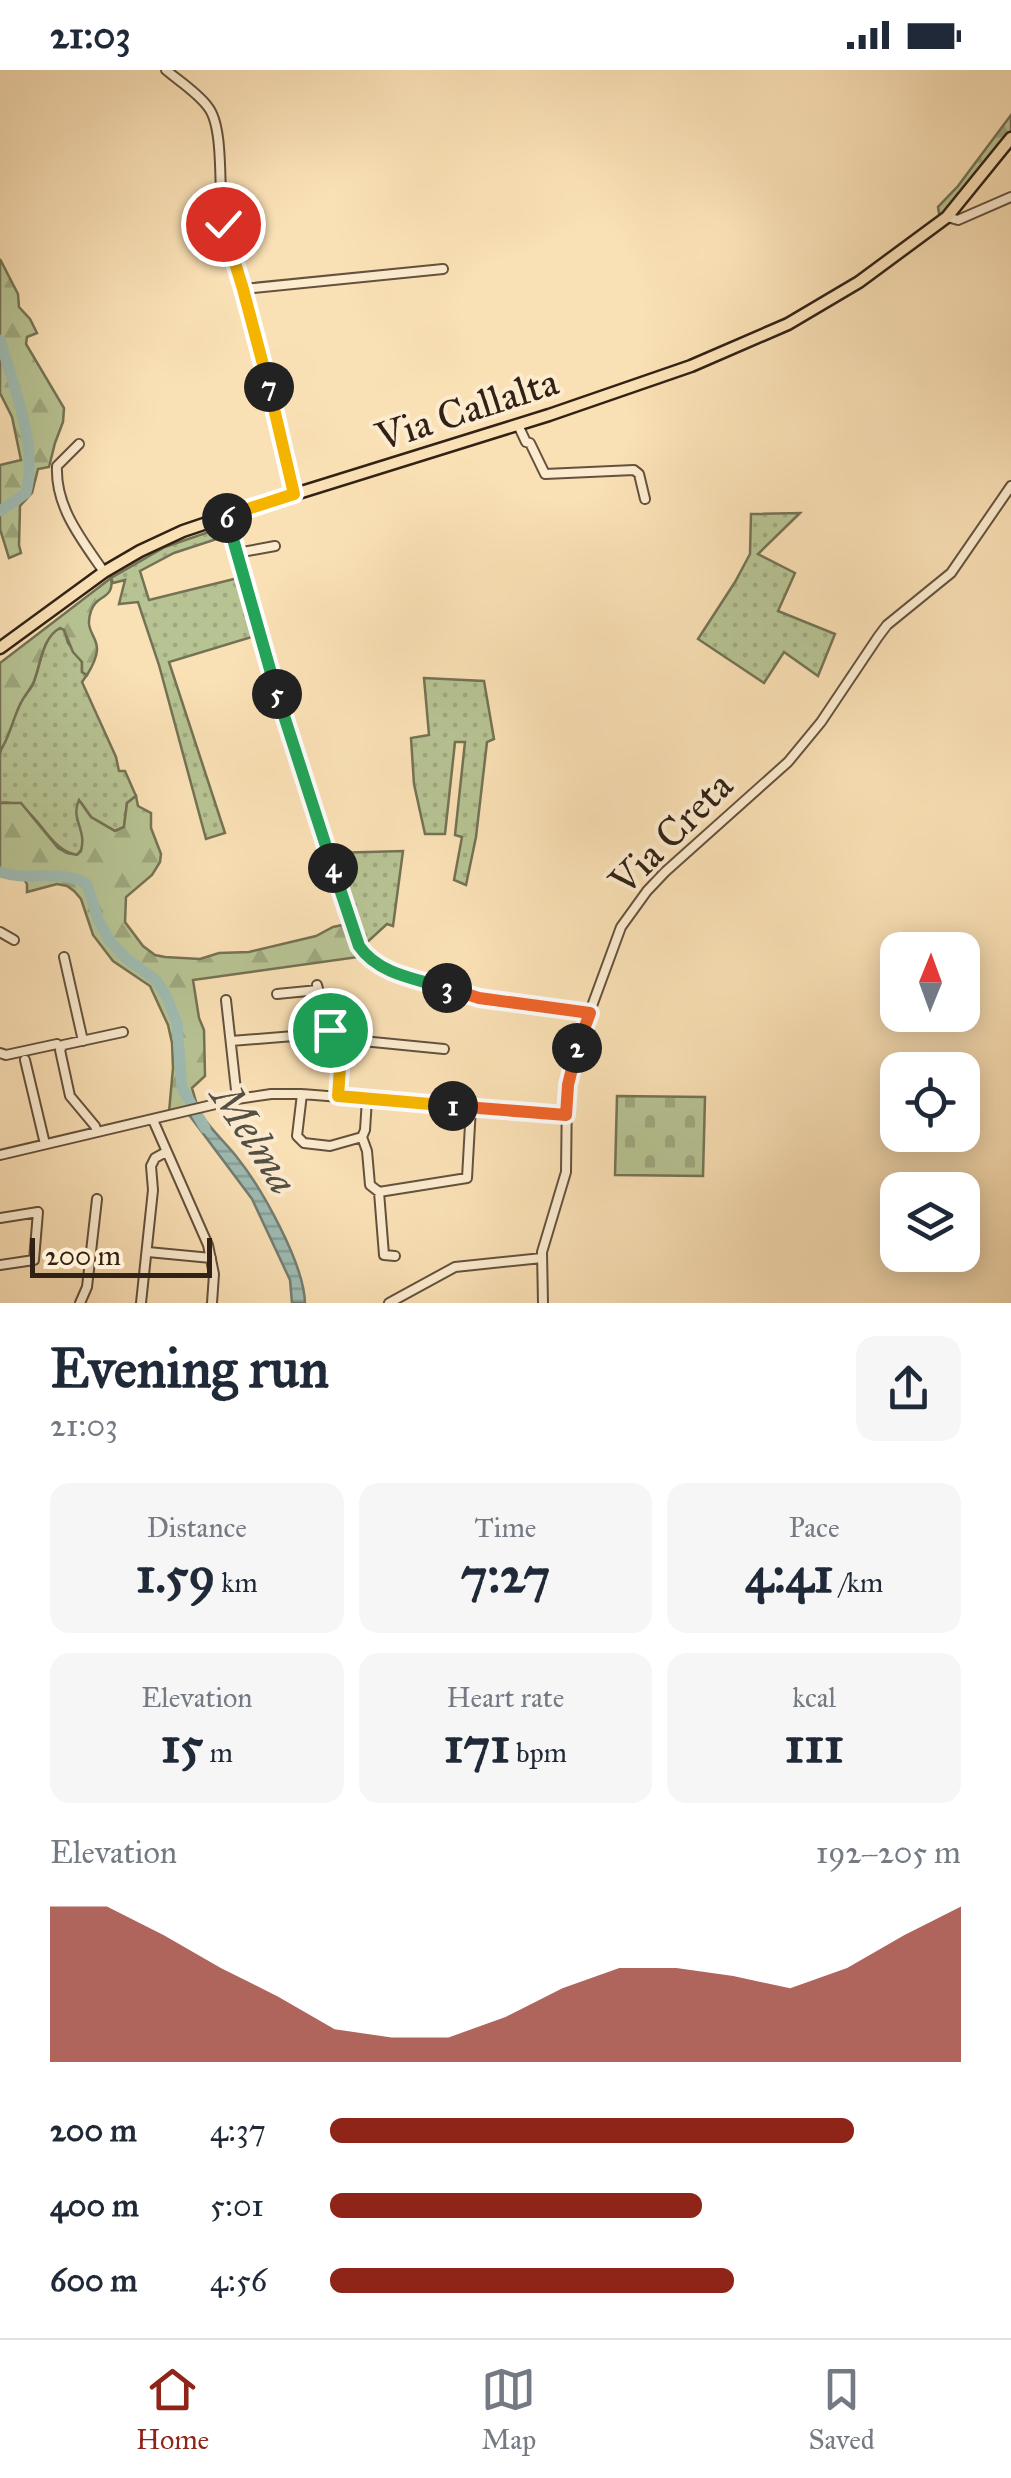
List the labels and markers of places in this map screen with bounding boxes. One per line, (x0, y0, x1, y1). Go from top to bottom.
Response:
pin (181, 182, 266, 267)
pin: 7 (244, 362, 294, 412)
pin: 6 (202, 493, 252, 543)
pin: 5 (252, 669, 302, 719)
pin: 4 (308, 843, 358, 893)
pin: 3 (422, 963, 472, 1013)
pin (288, 988, 373, 1073)
pin: 2 (552, 1023, 602, 1073)
pin: 1 (428, 1081, 478, 1131)

